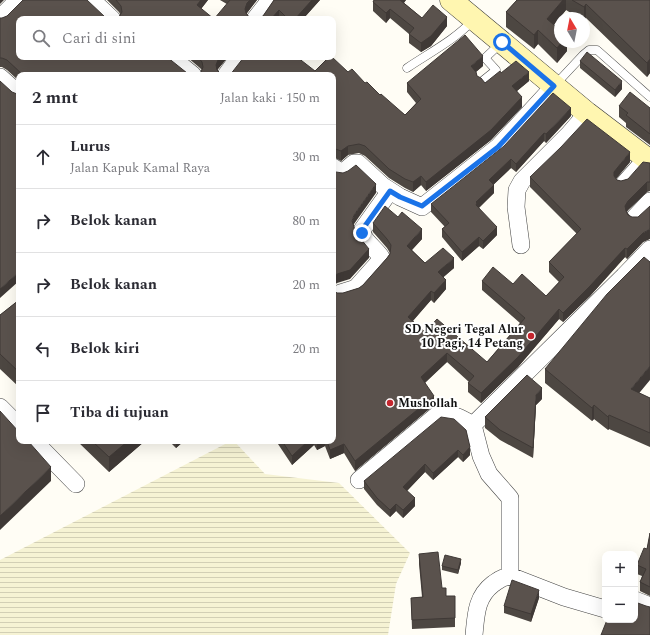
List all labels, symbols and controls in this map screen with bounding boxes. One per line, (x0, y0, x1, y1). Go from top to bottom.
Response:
north arrow (554, 12, 590, 48)
search box (16, 16, 336, 60)
icon: search (30, 27, 52, 49)
text: Cari di sini (62, 27, 136, 50)
route start (493, 33, 511, 51)
text: 2 mnt (32, 85, 78, 111)
text: Jalan kaki · 150 m (220, 88, 320, 108)
text: Lurus (70, 135, 110, 158)
icon: ahead (32, 146, 54, 168)
text: 30 m (293, 147, 320, 167)
text: Jalan Kapuk Kamal Raya (70, 158, 210, 178)
text: Belok kanan (70, 209, 157, 232)
icon: right (32, 210, 54, 232)
text: 80 m (293, 211, 320, 231)
route end (353, 224, 371, 242)
text: Belok kanan (70, 273, 157, 296)
icon: right (32, 274, 54, 296)
text: 20 m (293, 275, 320, 295)
place label: SD Negeri Tegal Alur 10 Pagi, 14 Petang (405, 320, 524, 353)
marker: SD Negeri Tegal Alur 10 Pagi, 14 Petang (526, 331, 536, 341)
text: Belok kiri (70, 337, 139, 360)
icon: left (32, 338, 54, 360)
text: 20 m (293, 339, 320, 359)
place label: Mushollah (398, 394, 458, 413)
marker: Mushollah (385, 398, 395, 408)
text: Tiba di tujuan (70, 401, 169, 424)
icon: arrive (32, 402, 54, 424)
map controls (602, 551, 638, 623)
button: + (602, 551, 638, 587)
button: − (602, 587, 638, 623)

